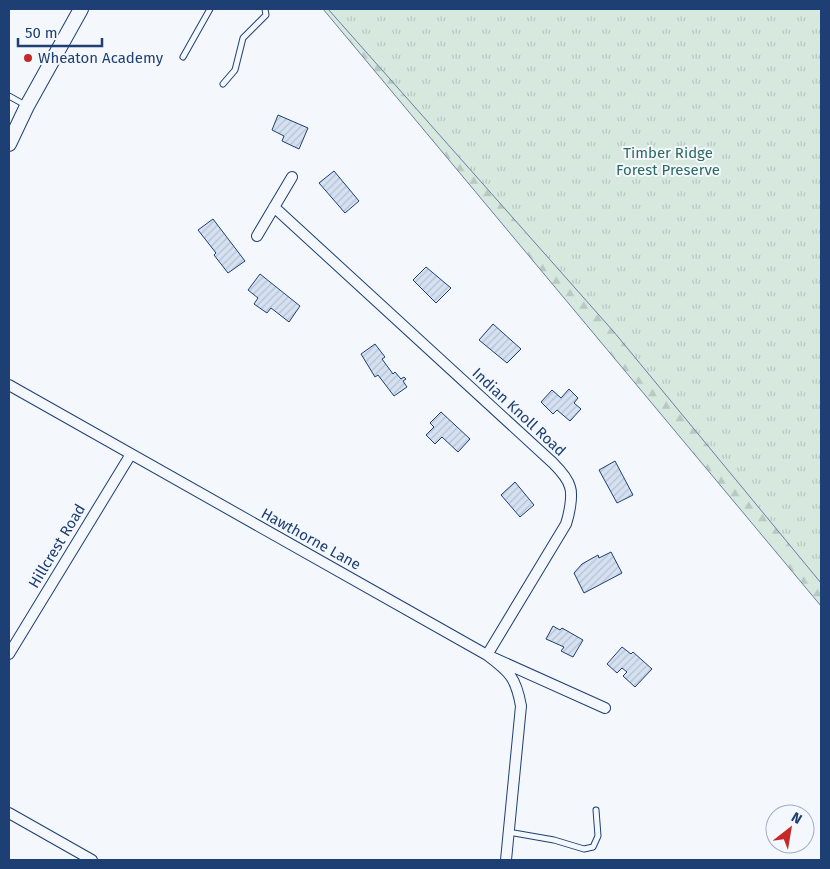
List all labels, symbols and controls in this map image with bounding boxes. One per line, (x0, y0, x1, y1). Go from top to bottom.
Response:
scale bar (18, 15, 101, 47)
text: 50 m (25, 24, 58, 42)
place label: Wheaton Academy (38, 49, 164, 67)
marker: Wheaton Academy (22, 52, 34, 64)
park label: Timber Ridge Forest Preserve (616, 144, 720, 179)
street label: Indian Knoll Road (469, 364, 569, 460)
street label: Hillcrest Road (25, 501, 89, 591)
street label: Hawthorne Lane (258, 504, 364, 574)
north arrow (765, 804, 815, 854)
text: N (788, 809, 805, 828)

